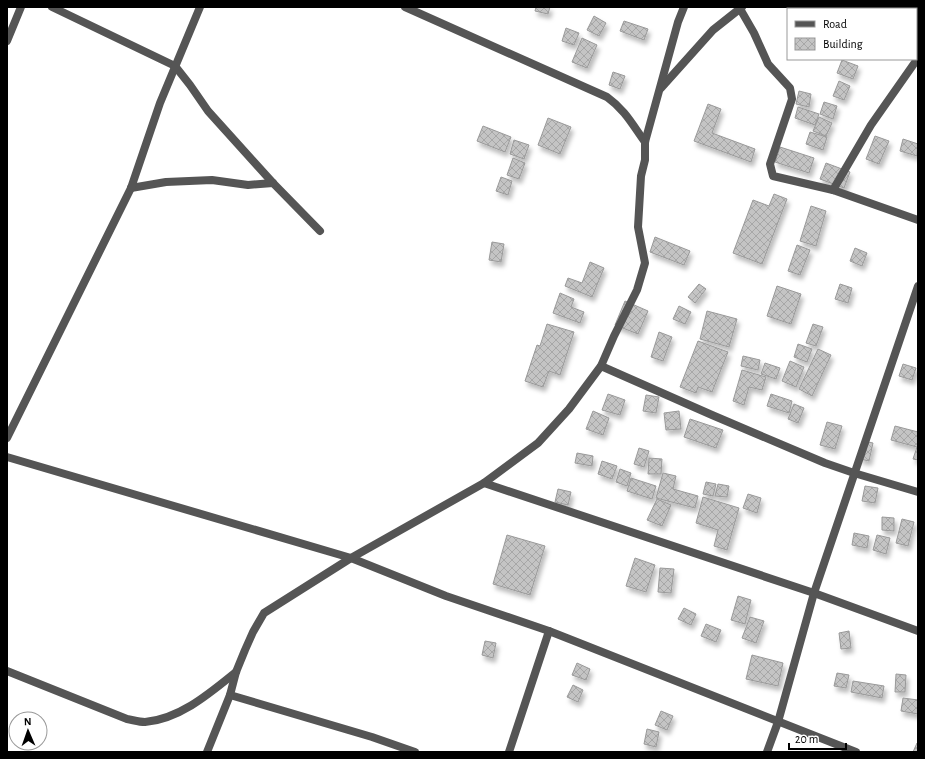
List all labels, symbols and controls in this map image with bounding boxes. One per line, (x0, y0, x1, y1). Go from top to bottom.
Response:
legend (787, 8, 917, 60)
text: Road (823, 18, 847, 30)
text: Building (823, 38, 863, 50)
north arrow (8, 711, 48, 751)
text: N (24, 716, 32, 727)
scale bar (789, 725, 846, 751)
text: 20 m (795, 733, 818, 745)

